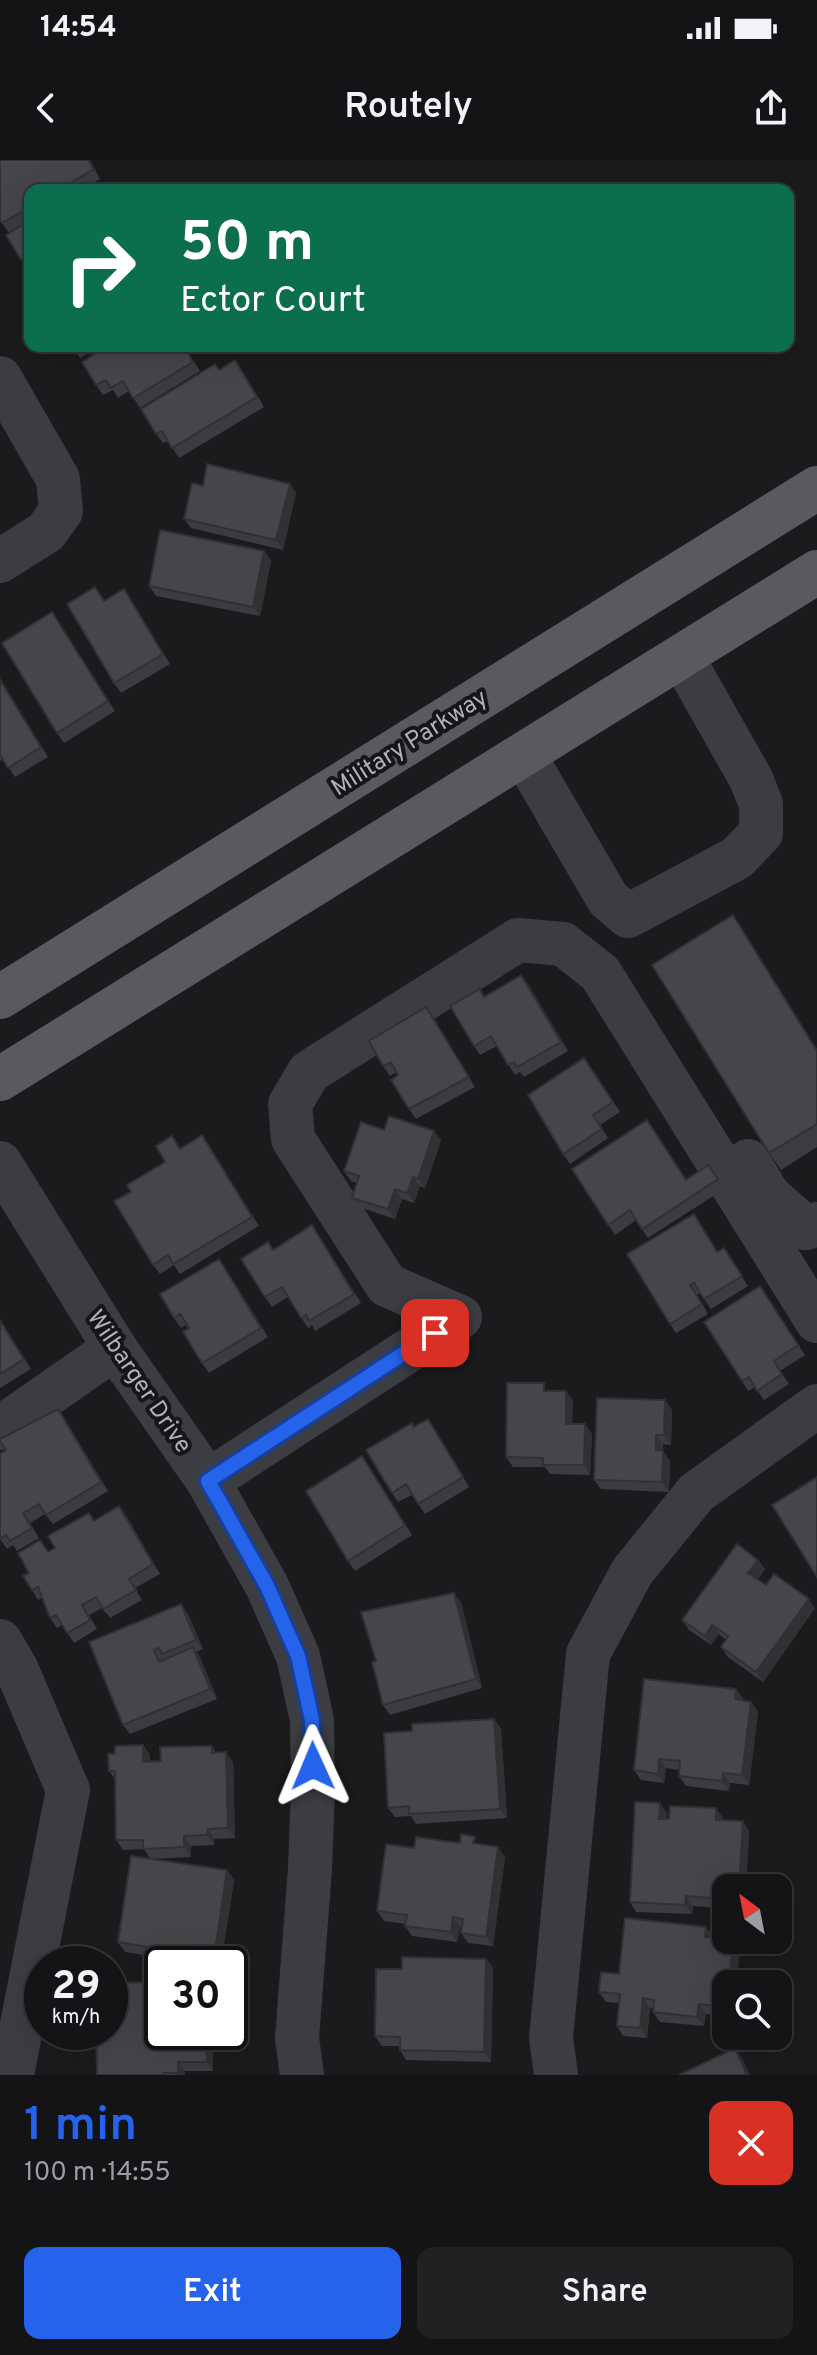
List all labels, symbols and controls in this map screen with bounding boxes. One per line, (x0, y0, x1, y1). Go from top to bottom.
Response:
text: 14:54 (40, 10, 117, 47)
text: Routely (344, 85, 473, 131)
icon: back (24, 86, 68, 130)
icon: share (749, 86, 793, 130)
text: 50 m (180, 210, 314, 280)
icon: right (48, 216, 152, 320)
text: Ector Court (180, 279, 366, 325)
street label: Military Parkway (326, 684, 494, 804)
pin (401, 1299, 469, 1367)
street label: Wilbarger Drive (79, 1305, 197, 1459)
icon: arrive (413, 1311, 457, 1355)
position arrow (271, 1724, 355, 1808)
north arrow (712, 1874, 792, 1954)
map controls (712, 1874, 792, 2050)
speed limit sign: 30 (144, 1946, 248, 2050)
text: 29 (51, 1963, 101, 2013)
button: search (712, 1970, 792, 2050)
text: km/h (52, 2005, 100, 2031)
text: 1 min (24, 2097, 137, 2157)
button: close (709, 2101, 793, 2185)
text: 100 m · 14:55 (24, 2157, 171, 2190)
button: Exit (24, 2247, 401, 2339)
button: Share (417, 2247, 793, 2339)

